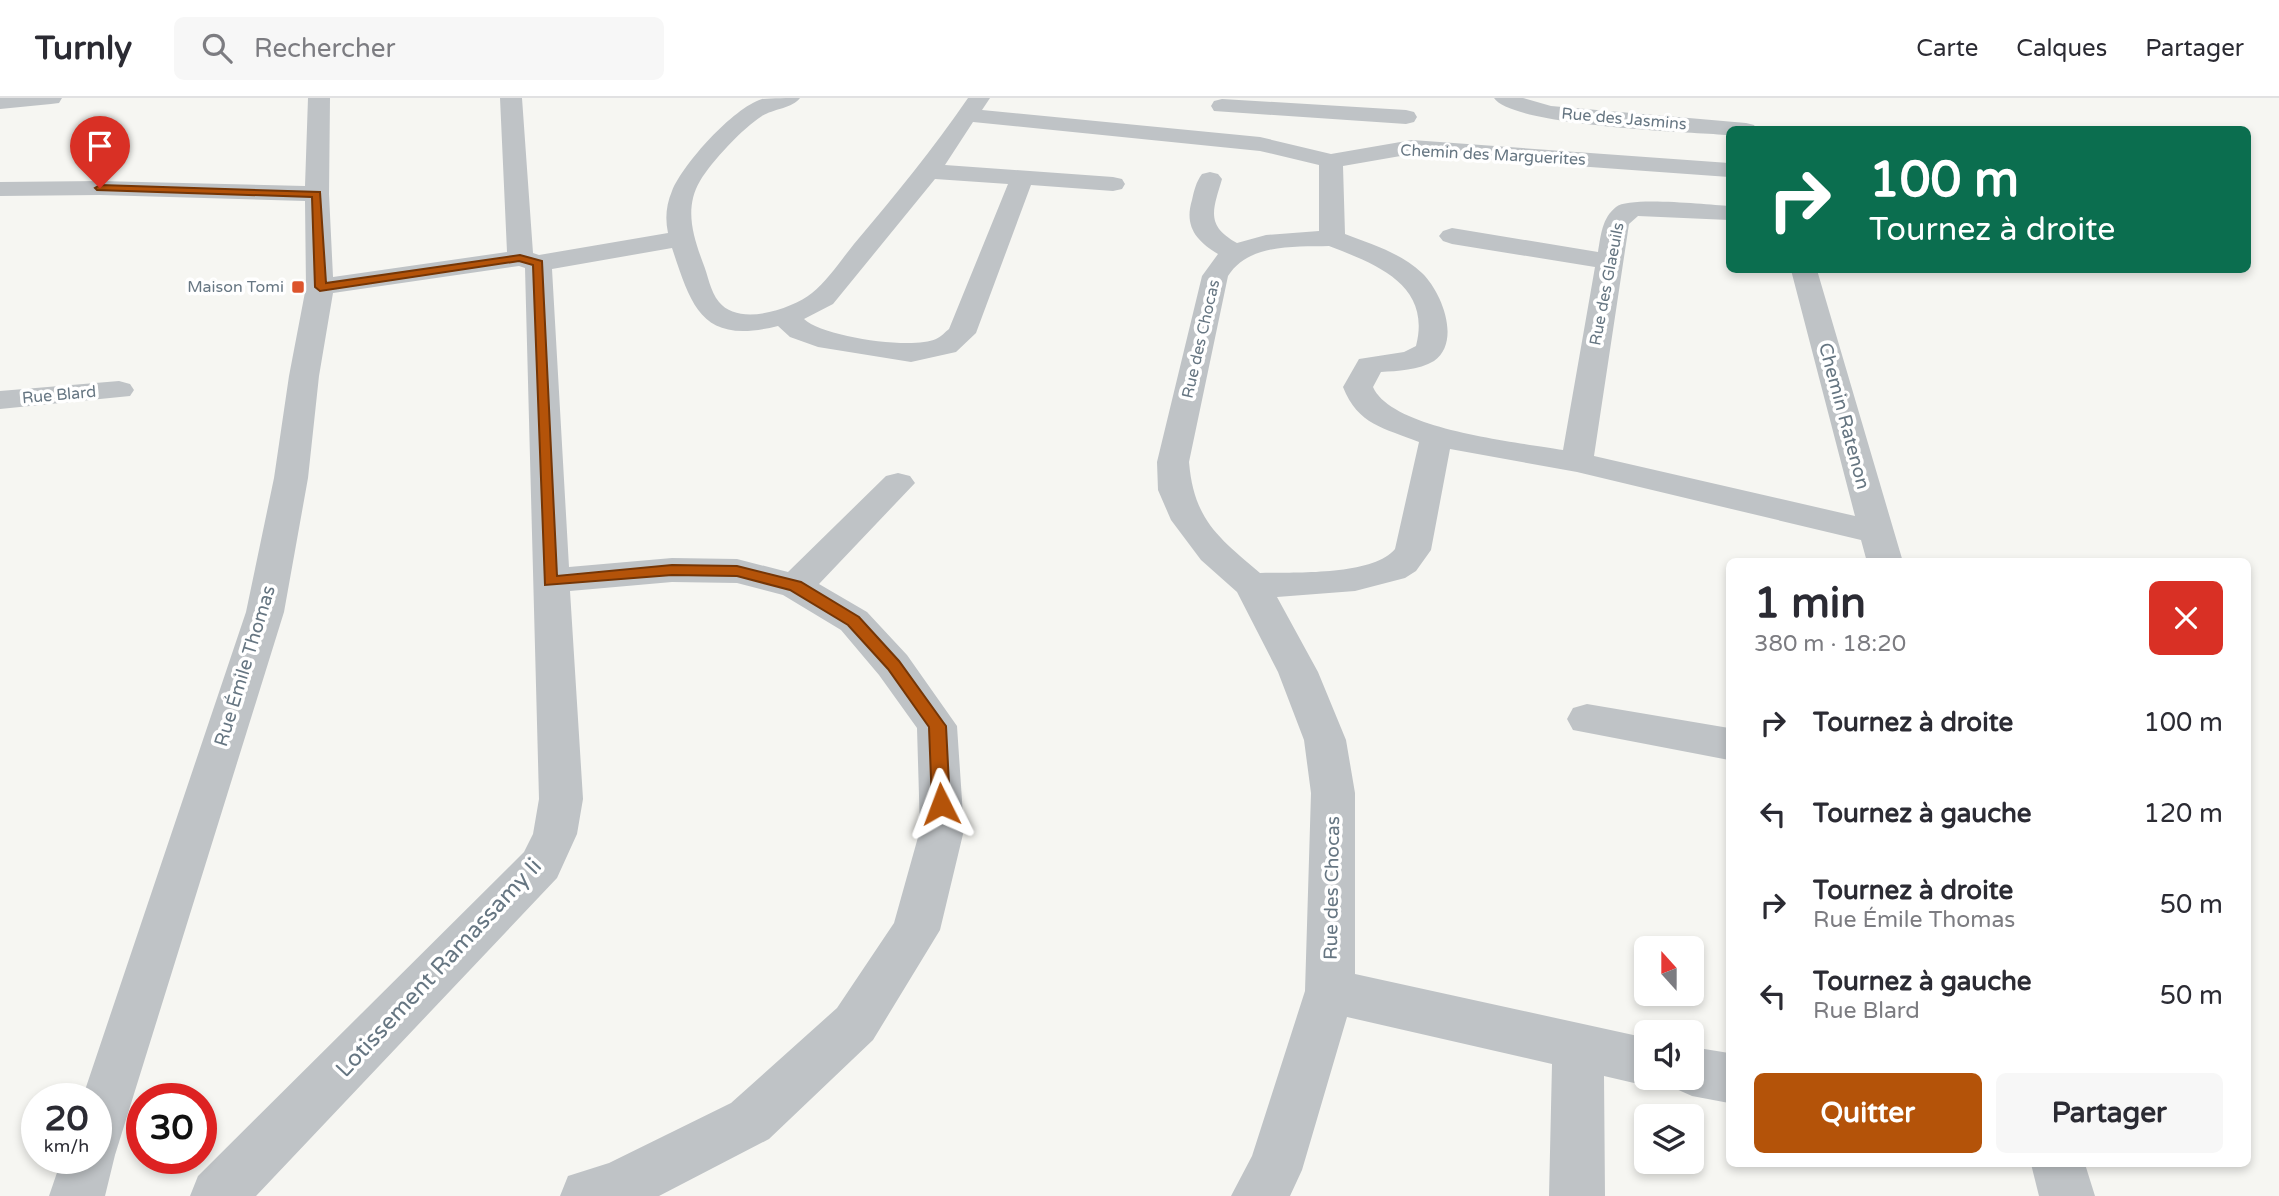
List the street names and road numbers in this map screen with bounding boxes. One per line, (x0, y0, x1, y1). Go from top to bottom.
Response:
street label: Rue des Jasmins (1561, 104, 1687, 134)
street label: Chemin des Marguerites (1400, 140, 1586, 170)
street label: Rue des Glaeuils (1585, 221, 1629, 347)
street label: Rue des Chocas (1178, 278, 1224, 400)
street label: Chemin Ratenon (1814, 340, 1874, 492)
street label: Rue Blard (21, 382, 97, 408)
street label: Rue Émile Thomas (210, 583, 280, 749)
street label: Rue des Chocas (1320, 816, 1344, 960)
street label: Lotissement Ramassamy Ii (330, 853, 548, 1083)

